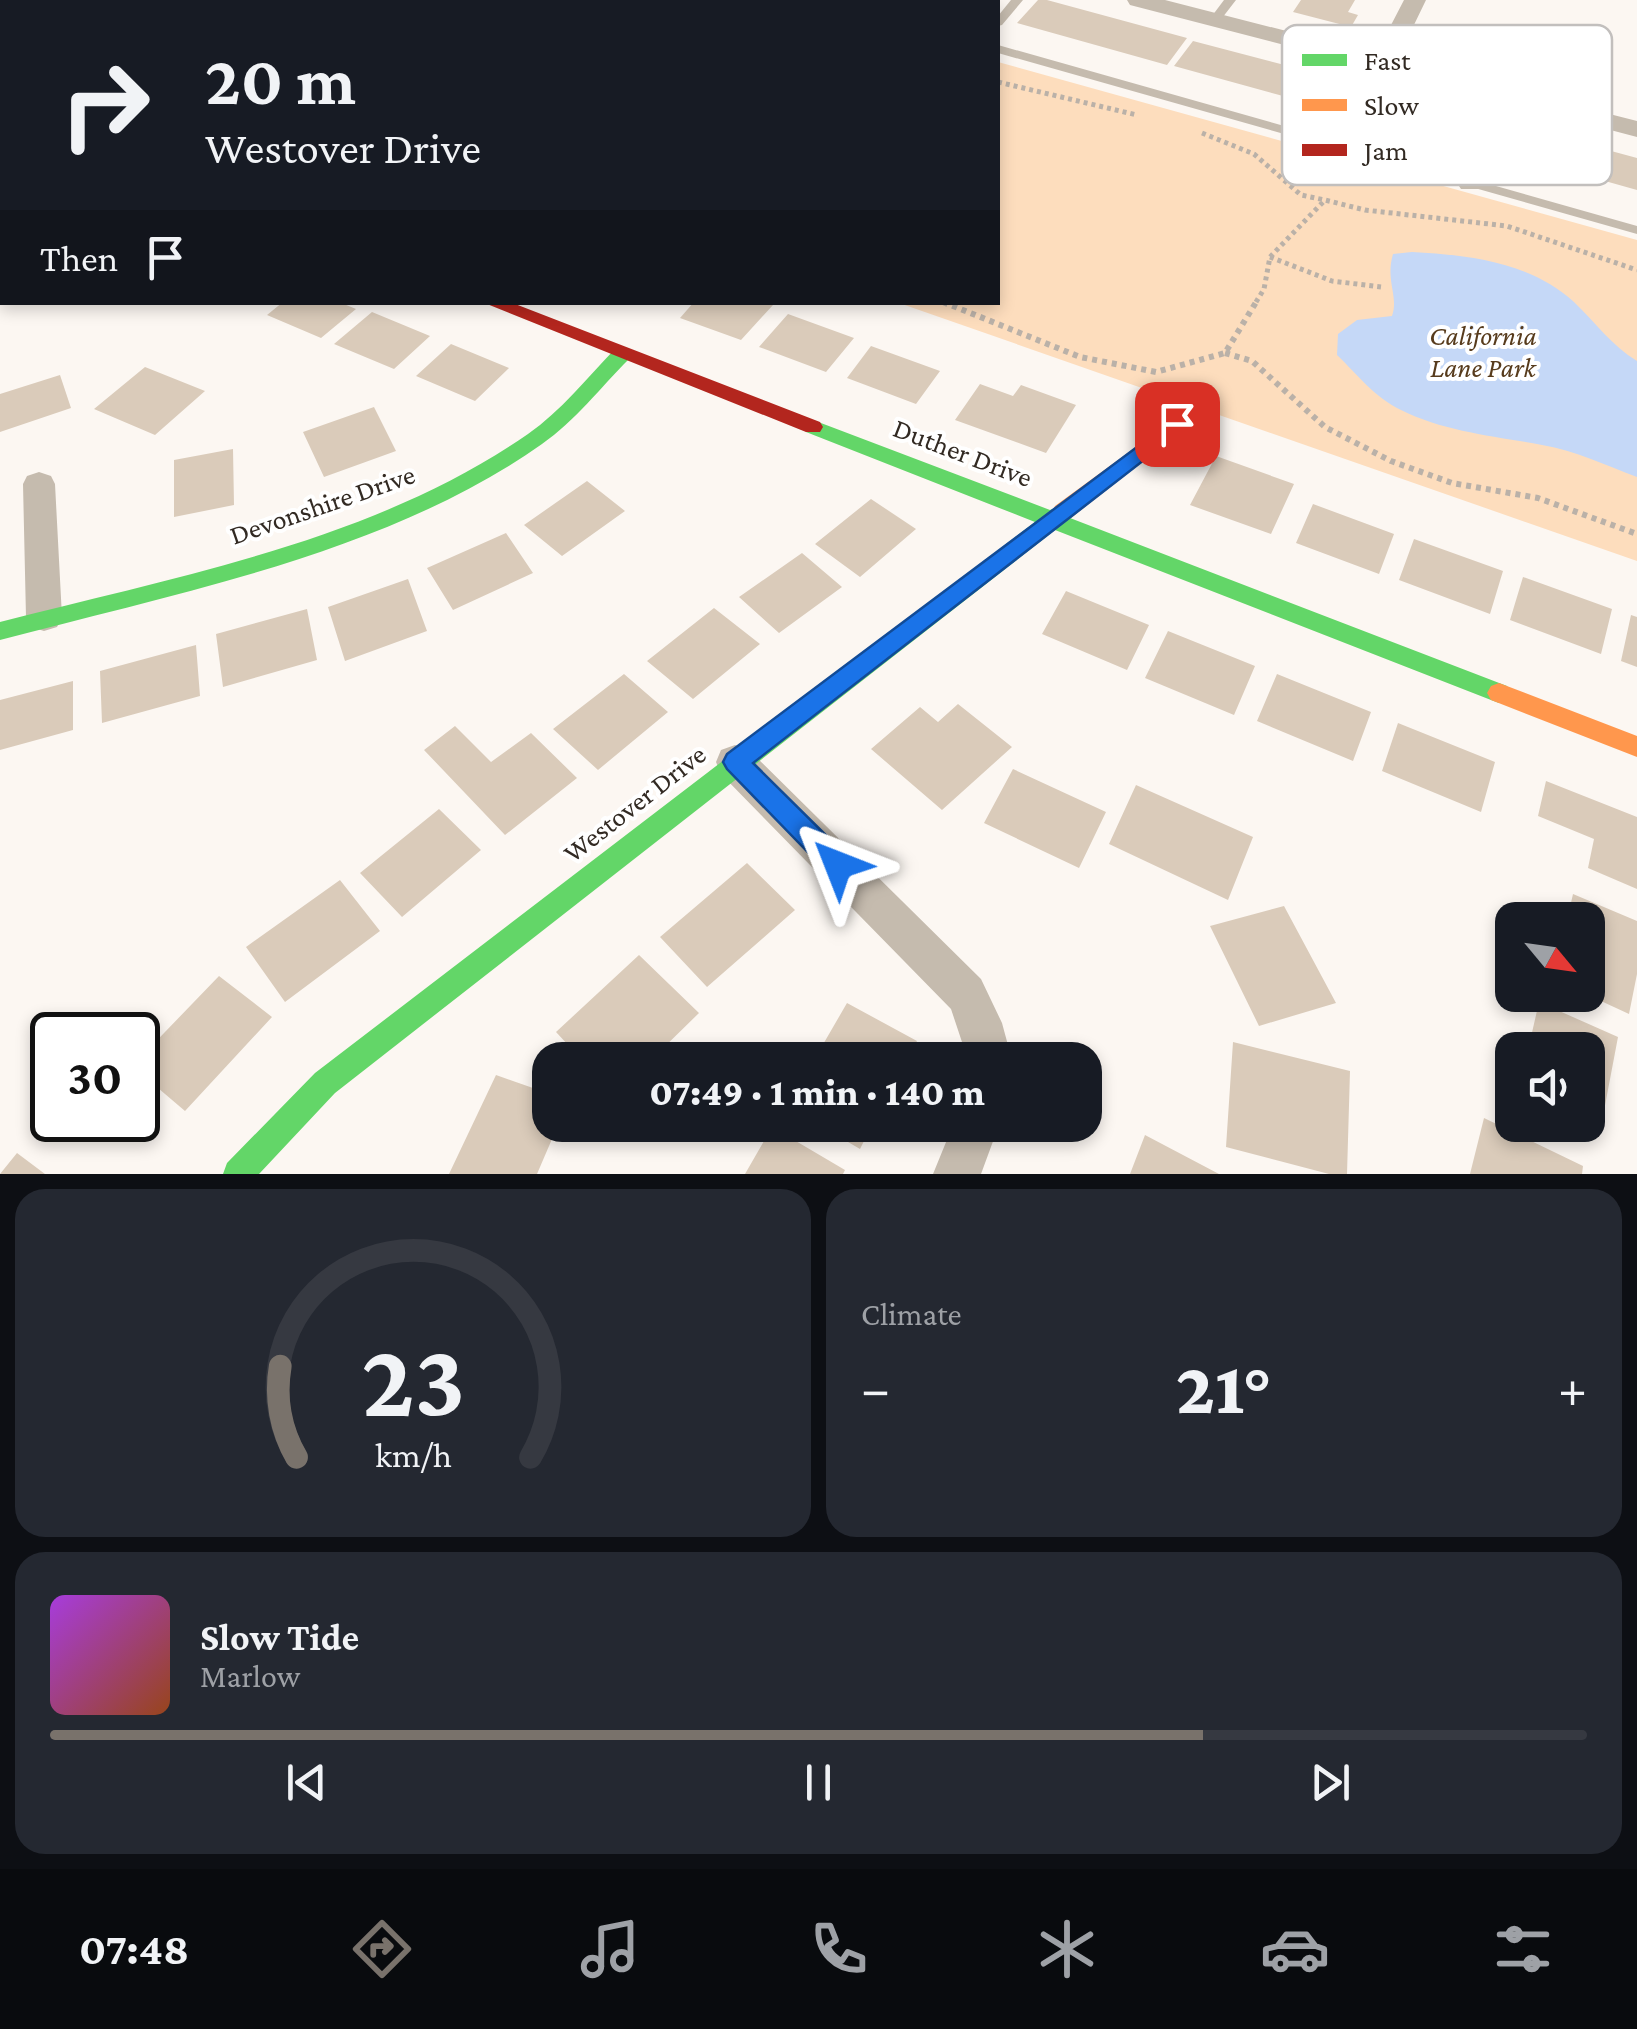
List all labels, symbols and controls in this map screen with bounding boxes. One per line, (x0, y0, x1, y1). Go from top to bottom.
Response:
legend (1282, 25, 1612, 185)
icon: right (40, 40, 170, 170)
text: 20 m (205, 41, 356, 119)
text: Fast (1364, 45, 1411, 76)
text: Slow (1364, 90, 1419, 121)
text: Westover Drive (205, 123, 481, 173)
text: Jam (1361, 135, 1408, 166)
icon: arrive (138, 230, 193, 285)
text: Then (40, 237, 118, 279)
park label: California Lane Park (1429, 320, 1538, 383)
pin (1135, 382, 1220, 467)
icon: arrive (1150, 397, 1205, 452)
street label: Duther Drive (889, 412, 1037, 493)
street label: Devonshire Drive (226, 458, 419, 551)
street label: Westover Drive (557, 738, 712, 868)
position arrow (786, 813, 890, 917)
north arrow (1495, 902, 1605, 1012)
map controls (1495, 902, 1605, 1142)
speed limit sign: 30 (30, 1012, 160, 1142)
button: sound (1495, 1032, 1605, 1142)
text: 07:49 · 1 min · 140 m (649, 1071, 985, 1113)
text: Climate (861, 1296, 962, 1332)
text: 23 (361, 1322, 465, 1437)
text: 21° (1176, 1346, 1272, 1429)
text: − (861, 1358, 890, 1419)
text: + (1558, 1358, 1587, 1419)
text: km/h (374, 1435, 452, 1475)
text: Slow Tide (200, 1616, 359, 1658)
text: Marlow (200, 1658, 300, 1694)
icon: previous (279, 1755, 334, 1810)
icon: pause (791, 1755, 846, 1810)
icon: next (1303, 1755, 1358, 1810)
icon: directions (347, 1914, 417, 1984)
icon: music (575, 1914, 645, 1984)
icon: phone (804, 1914, 874, 1984)
icon: climate (1032, 1914, 1102, 1984)
icon: car (1260, 1914, 1330, 1984)
icon: filters (1488, 1914, 1558, 1984)
text: 07:48 (79, 1924, 189, 1974)

